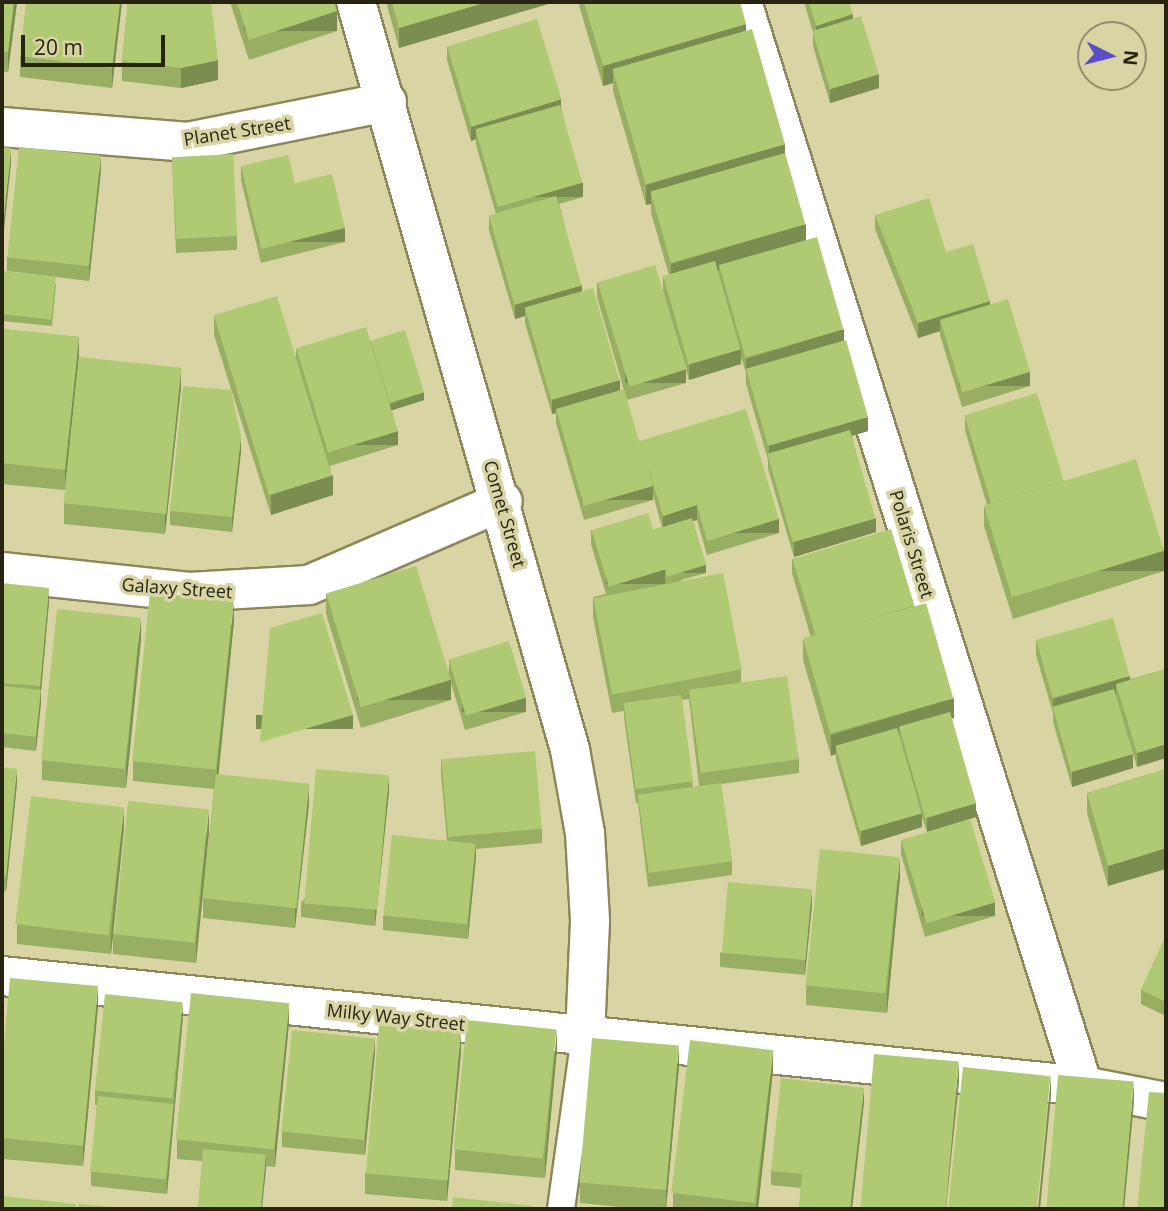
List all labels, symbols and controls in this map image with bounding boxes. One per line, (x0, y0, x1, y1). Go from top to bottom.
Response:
scale bar (24, 21, 168, 65)
north arrow (1077, 21, 1147, 91)
text: 20 m (34, 33, 83, 61)
text: N (1117, 49, 1145, 67)
street label: Planet Street (182, 112, 292, 150)
street label: Comet Street (479, 458, 531, 570)
street label: Polaris Street (885, 487, 939, 601)
street label: Galaxy Street (121, 573, 233, 603)
street label: Milky Way Street (326, 999, 466, 1035)

